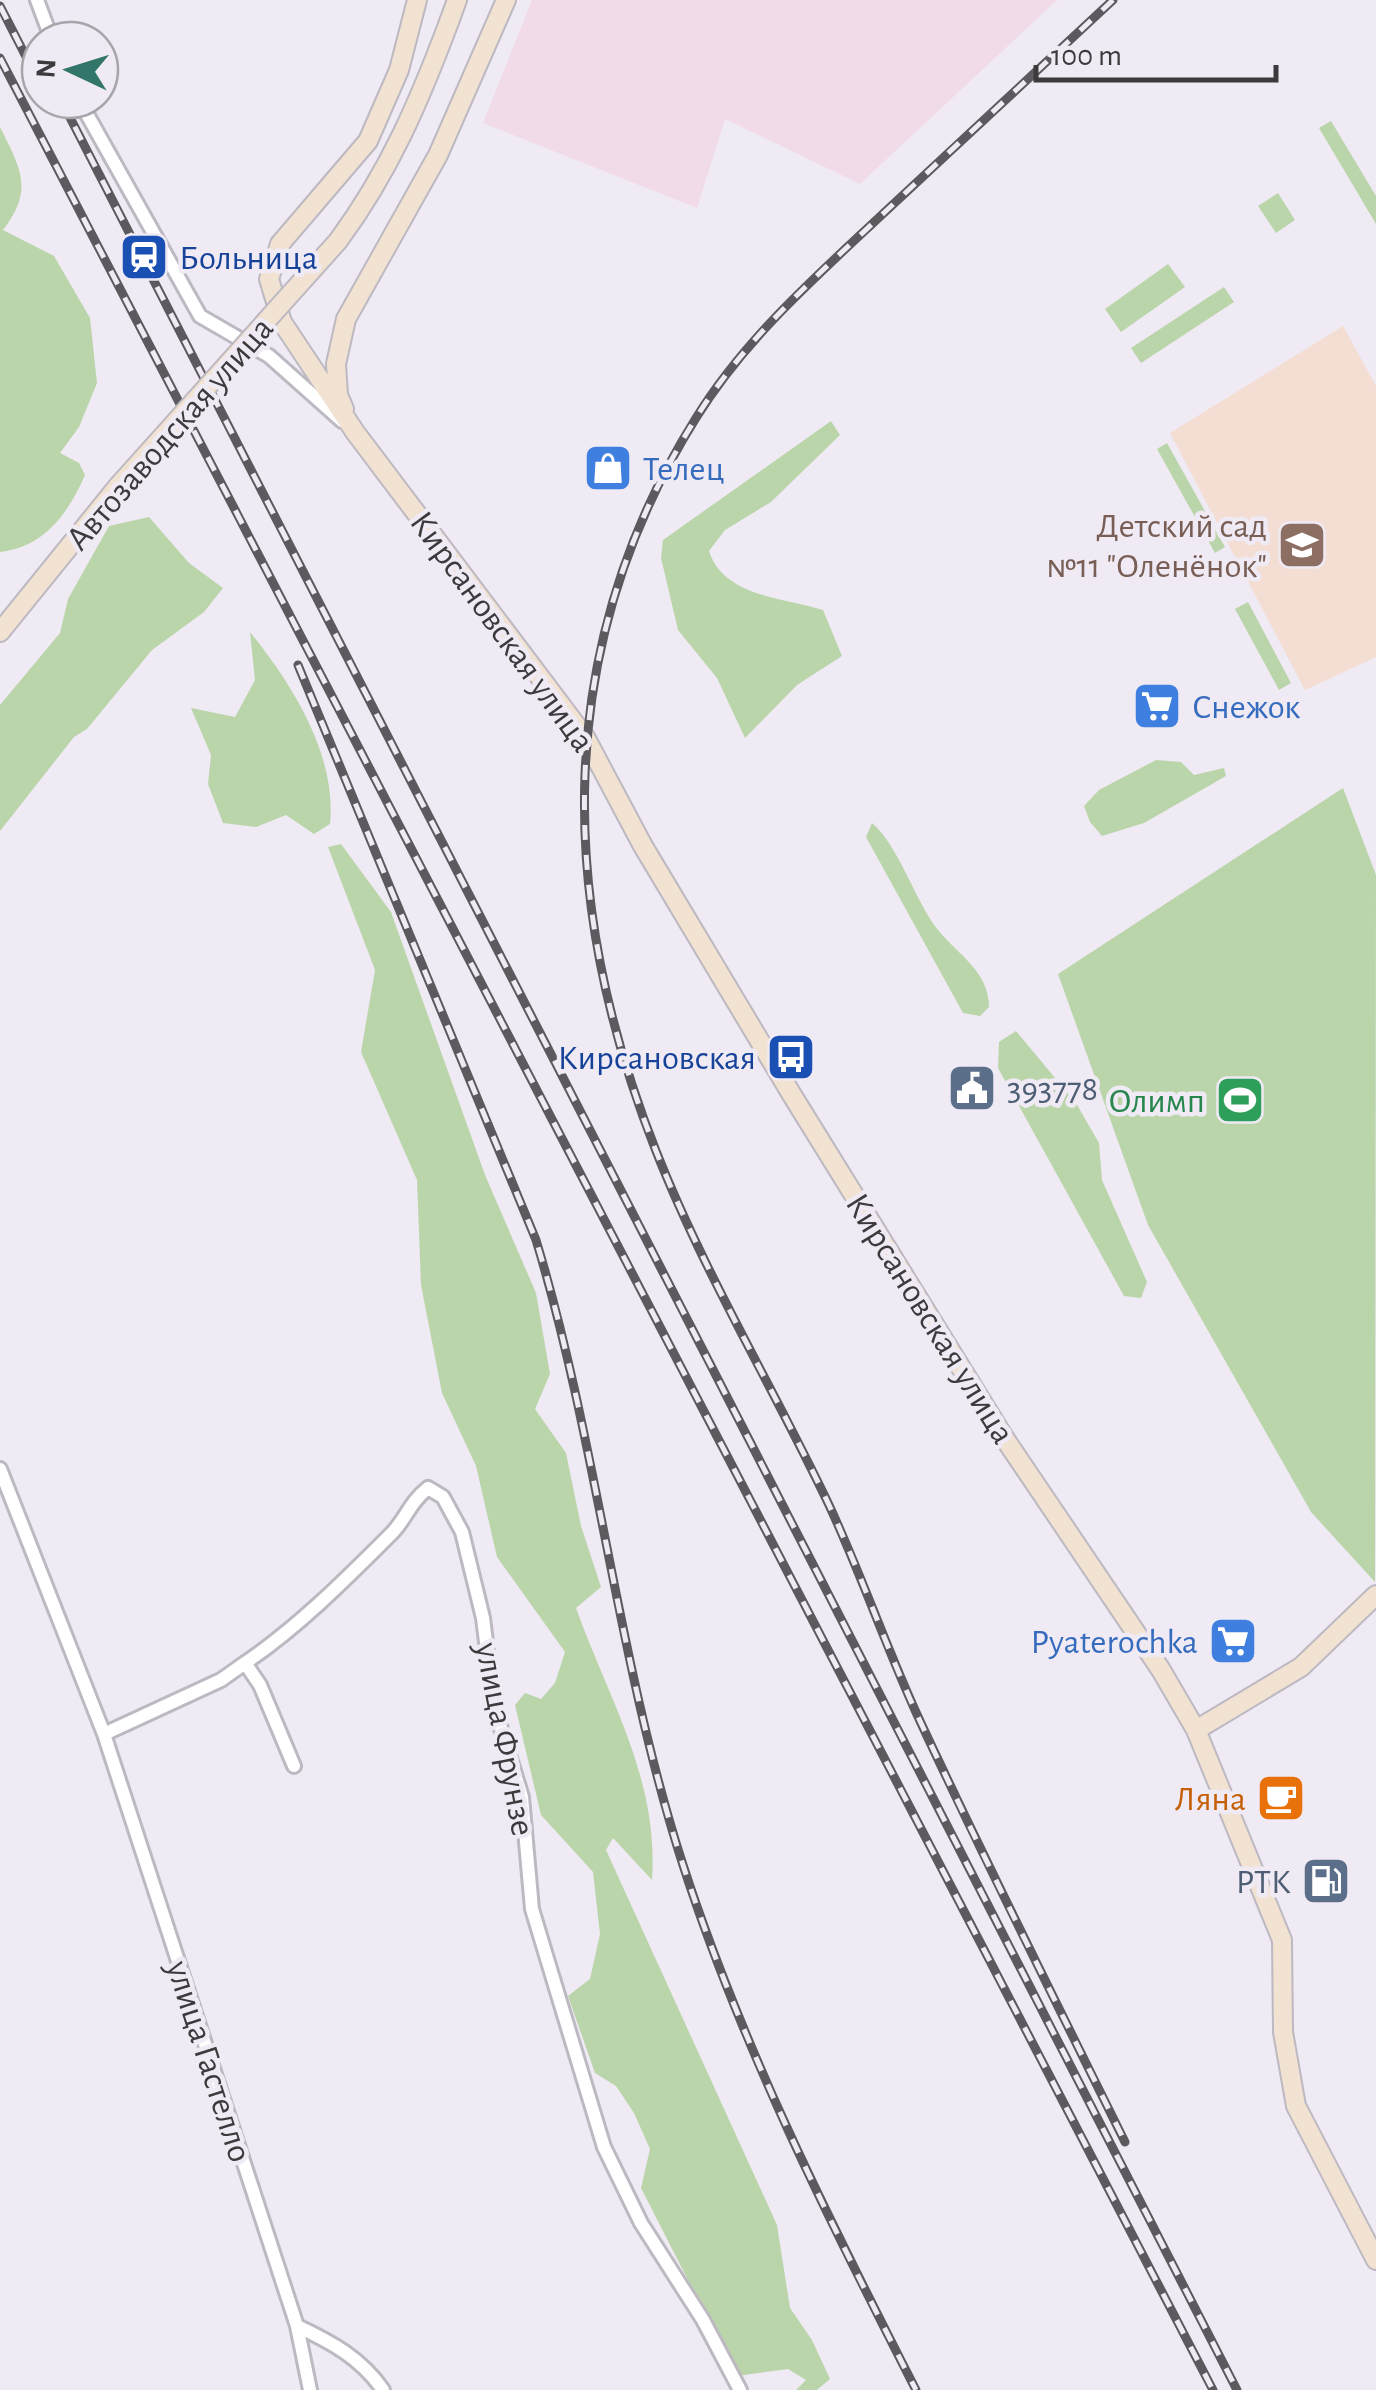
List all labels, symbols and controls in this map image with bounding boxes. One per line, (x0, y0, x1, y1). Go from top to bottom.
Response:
north arrow (20, 20, 120, 120)
scale bar (1036, 20, 1276, 82)
text: 100 m (1051, 41, 1122, 71)
text: N (32, 58, 62, 79)
station icon: Больница (118, 231, 170, 283)
place label: Больница (179, 241, 318, 276)
street label: Автозаводская улица (60, 311, 280, 557)
shop icon: Телец (582, 442, 634, 494)
place label: Телец (643, 452, 725, 487)
street label: Кирсановская улица (403, 505, 600, 758)
place label: Детский сад №11 "Оленёнок" (1046, 509, 1267, 584)
school or university icon: Детский сад №11 "Оленёнок" (1276, 519, 1328, 571)
supermarket icon: Снежок (1131, 680, 1183, 732)
place label: Снежок (1192, 690, 1300, 725)
bus stop icon: Кирсановская (765, 1031, 817, 1083)
place label: Кирсановская (558, 1041, 756, 1076)
public building icon: 393778 (946, 1062, 998, 1114)
place label: 393778 (1007, 1072, 1098, 1107)
sports icon: Олимп (1214, 1074, 1266, 1126)
place label: Олимп (1108, 1084, 1205, 1119)
street label: Кирсановская улица (839, 1188, 1021, 1450)
supermarket icon: Pyaterochka (1207, 1615, 1259, 1667)
place label: Pyaterochka (1031, 1625, 1198, 1660)
street label: улица Фрунзе (468, 1639, 540, 1839)
cafe icon: Ляна (1255, 1772, 1307, 1824)
place label: Ляна (1175, 1782, 1246, 1817)
fuel station icon: РТК (1300, 1855, 1352, 1907)
place label: РТК (1235, 1865, 1291, 1900)
street label: улица Гастелло (159, 1956, 258, 2166)

